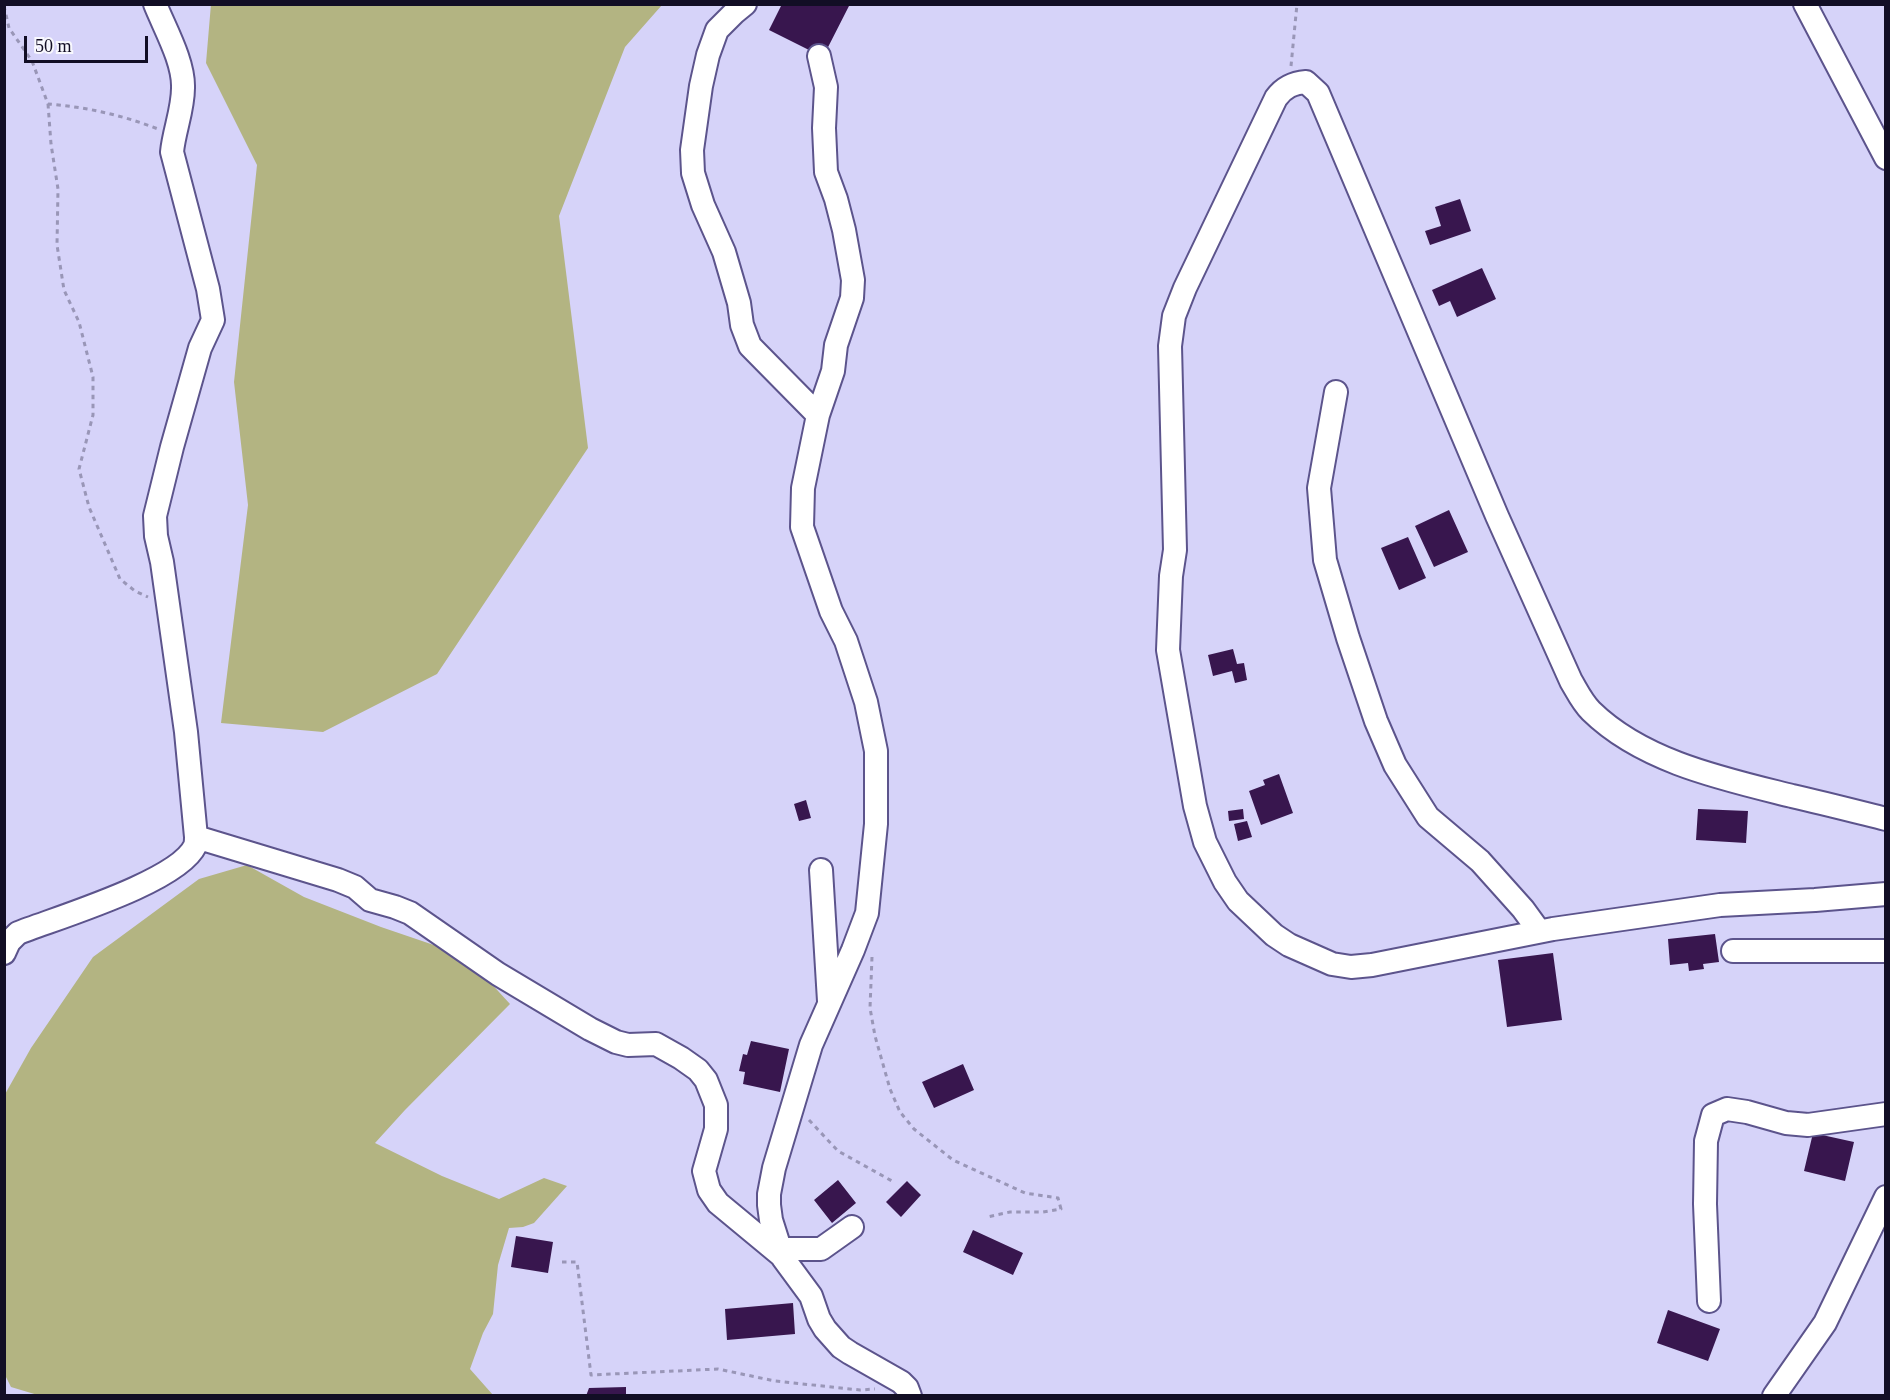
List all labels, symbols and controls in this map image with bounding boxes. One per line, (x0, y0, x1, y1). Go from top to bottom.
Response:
scale bar (27, 24, 152, 62)
text: 50 m (35, 36, 72, 56)

